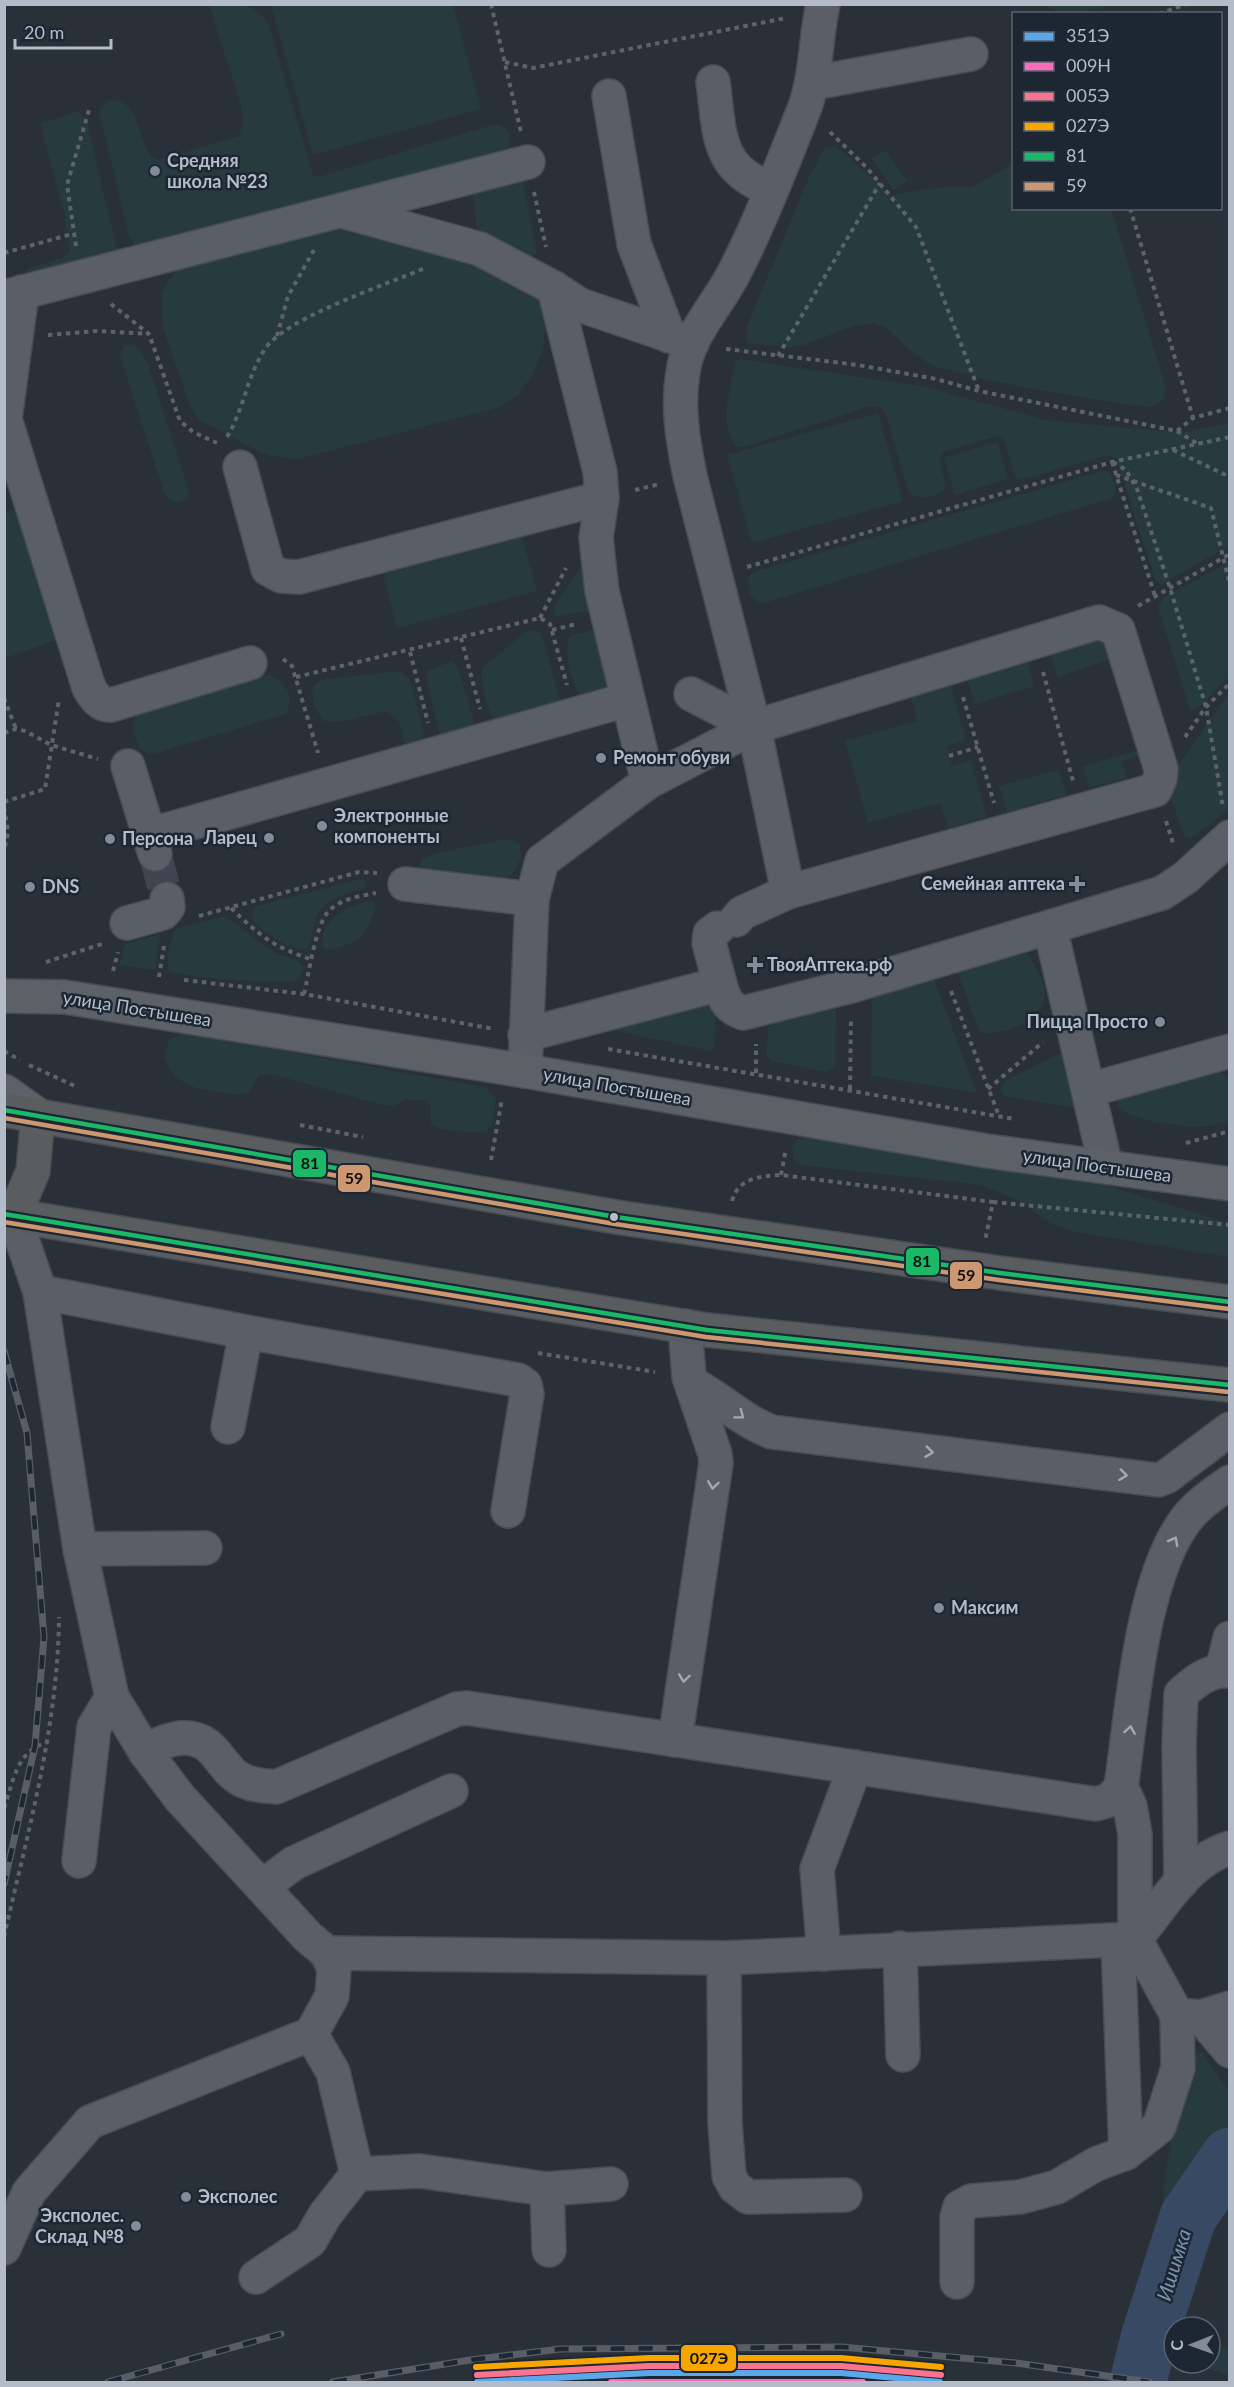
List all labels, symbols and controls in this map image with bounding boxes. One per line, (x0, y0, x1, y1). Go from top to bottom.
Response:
scale bar (15, 12, 111, 50)
legend (1012, 12, 1222, 210)
text: 20 m (24, 21, 64, 43)
text: 351Э (1066, 24, 1109, 46)
text: 009Н (1066, 54, 1111, 76)
text: 005Э (1066, 84, 1109, 106)
text: 027Э (1066, 114, 1109, 136)
text: 81 (1066, 144, 1087, 166)
place label: Средняя школа №23 (167, 149, 268, 192)
marker: Средняя школа №23 (148, 164, 162, 178)
text: 59 (1066, 174, 1087, 196)
place label: Ремонт обуви (613, 746, 730, 768)
marker: Ремонт обуви (594, 751, 608, 765)
place label: Электронные компоненты (334, 804, 449, 847)
marker: Электронные компоненты (315, 819, 329, 833)
place label: Ларец (203, 826, 257, 848)
place label: Персона (122, 827, 193, 849)
marker: Ларец (262, 831, 276, 845)
marker: Персона (103, 832, 117, 846)
place label: Семейная аптека (921, 872, 1065, 894)
place label: DNS (42, 875, 80, 897)
marker: Семейная аптека (1070, 877, 1084, 891)
marker: DNS (23, 880, 37, 894)
place label: ТвояАптека.рф (767, 953, 892, 975)
marker: ТвояАптека.рф (748, 958, 762, 972)
street label: улица Постышева (61, 985, 213, 1031)
place label: Пицца Просто (1027, 1010, 1148, 1032)
marker: Пицца Просто (1153, 1015, 1167, 1029)
street label: улица Постышева (541, 1062, 693, 1110)
street label: улица Постышева (1021, 1144, 1173, 1186)
line badge: 81 (292, 1149, 327, 1178)
text: 81 (301, 1153, 319, 1172)
line badge: 59 (337, 1164, 371, 1193)
text: 59 (345, 1168, 363, 1187)
unlabelled marker (608, 1211, 620, 1223)
line badge: 81 (905, 1247, 940, 1276)
text: 81 (913, 1251, 931, 1270)
line badge: 59 (949, 1261, 983, 1290)
text: 59 (957, 1265, 975, 1284)
one-way arrow (733, 1408, 744, 1419)
one-way arrow (925, 1445, 934, 1457)
one-way arrow (1118, 1469, 1127, 1481)
one-way arrow (707, 1480, 719, 1490)
one-way arrow (1167, 1537, 1178, 1547)
place label: Максим (951, 1596, 1018, 1618)
marker: Максим (932, 1601, 946, 1615)
one-way arrow (678, 1672, 691, 1682)
one-way arrow (1123, 1725, 1135, 1734)
place label: Эксполес (198, 2185, 278, 2207)
marker: Эксполес (179, 2190, 193, 2204)
place label: Эксполес. Склад №8 (35, 2204, 124, 2247)
marker: Эксполес. Склад №8 (129, 2219, 143, 2233)
water label: Ишимка (1151, 2226, 1195, 2304)
north arrow (1162, 2315, 1222, 2375)
text: С (1167, 2339, 1186, 2351)
line badge: 027Э (680, 2344, 737, 2372)
text: 027Э (690, 2348, 729, 2367)

